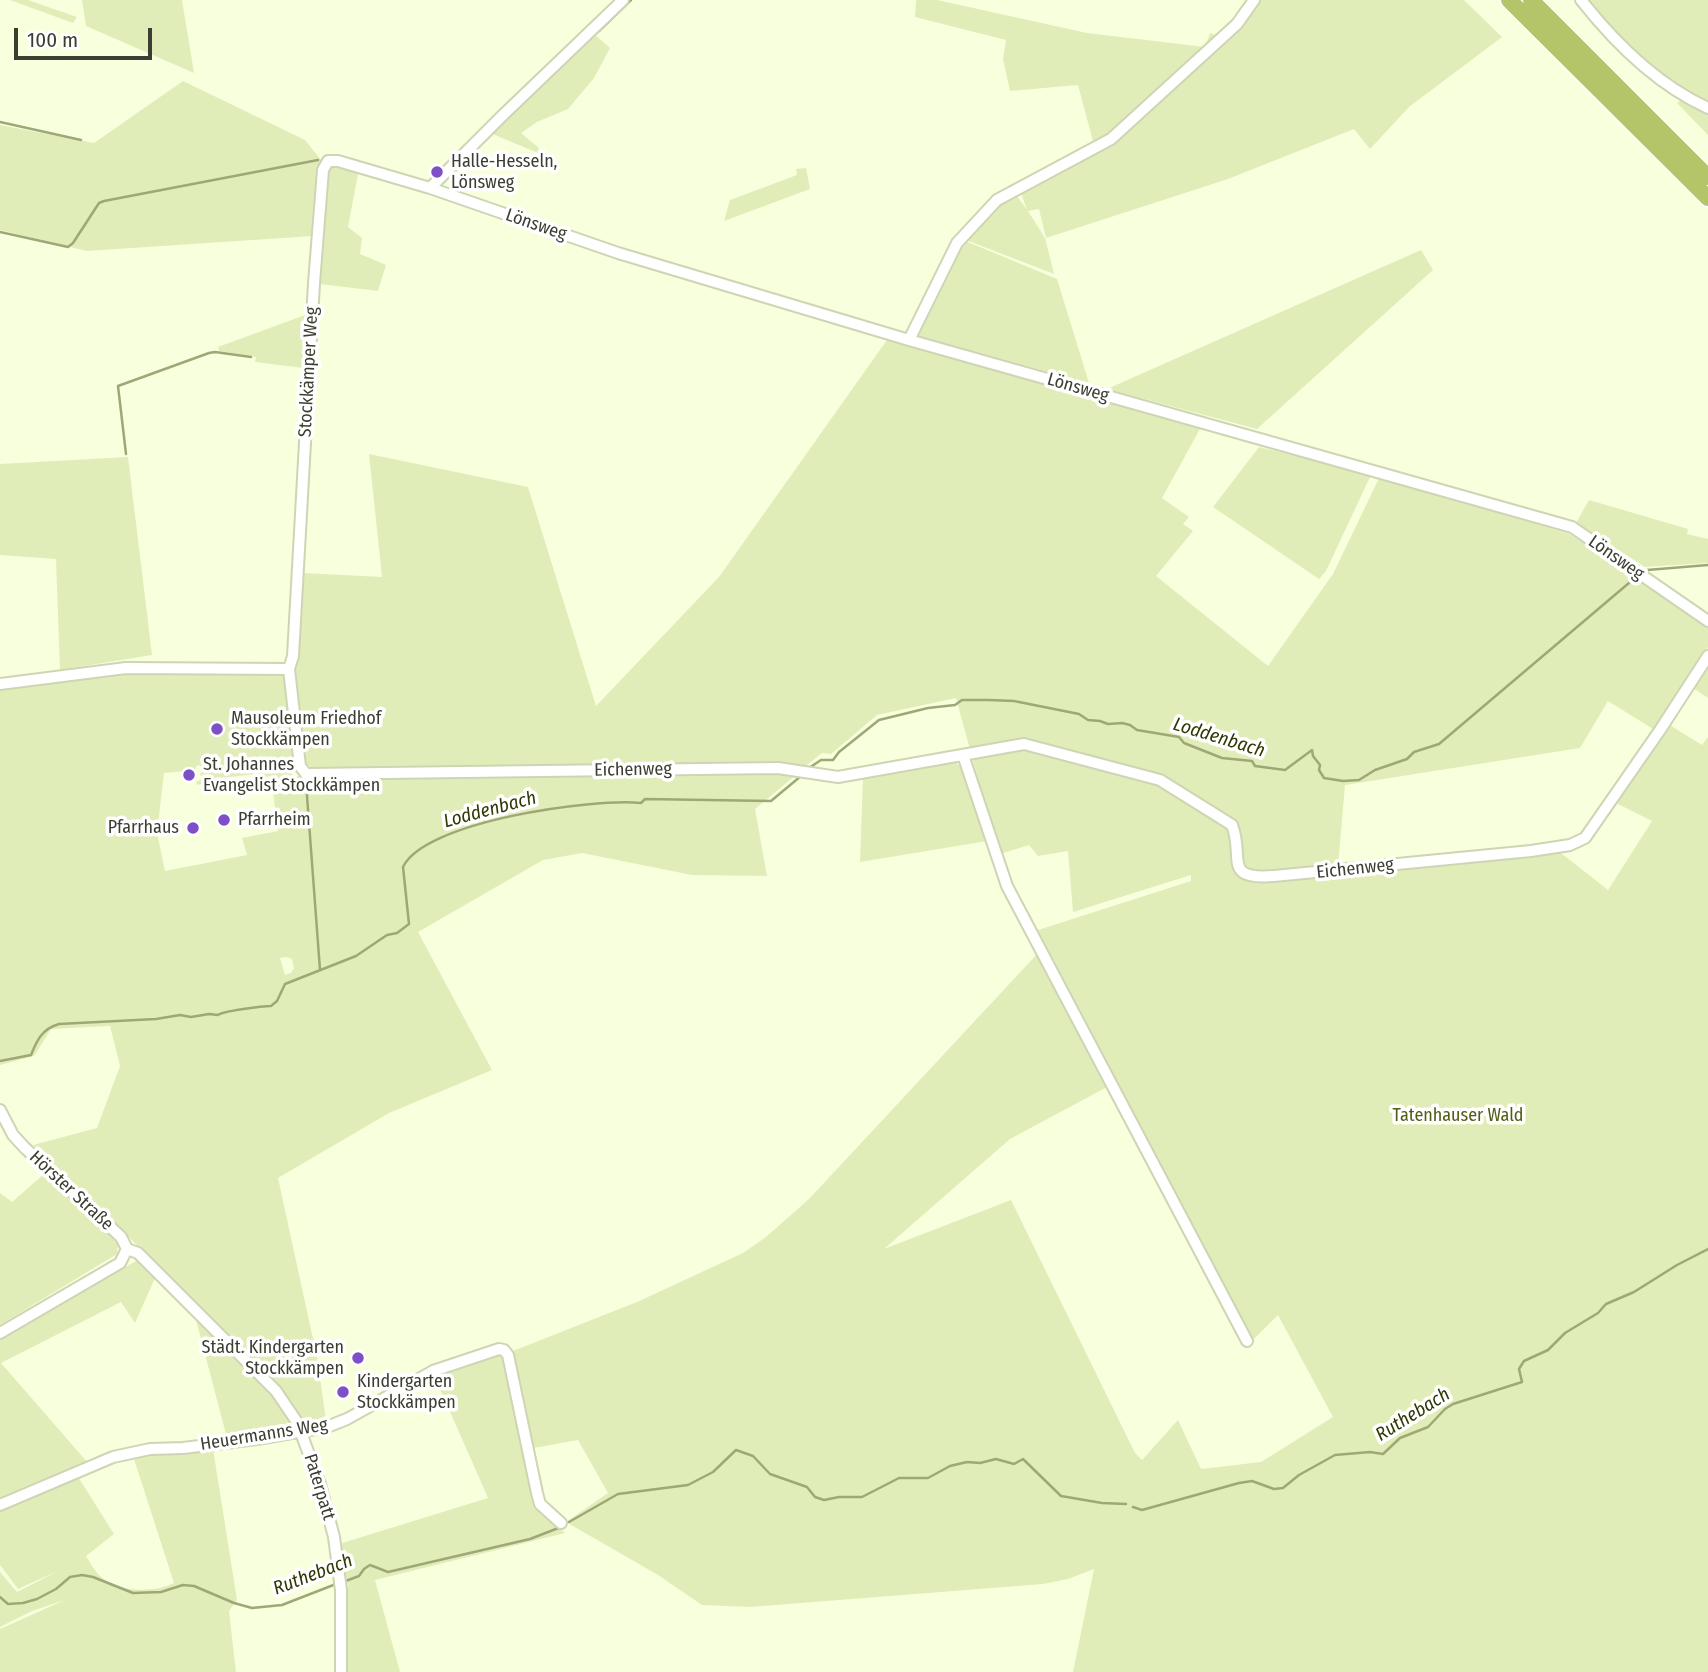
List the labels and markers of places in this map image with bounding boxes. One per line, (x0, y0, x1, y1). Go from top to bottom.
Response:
place label: Halle-Hesseln, Lönsweg (451, 151, 557, 194)
marker: Halle-Hesseln, Lönsweg (429, 164, 445, 180)
place label: Mausoleum Friedhof Stockkämpen (231, 708, 381, 750)
marker: Mausoleum Friedhof Stockkämpen (209, 721, 225, 737)
place label: St. Johannes Evangelist Stockkämpen (203, 754, 380, 796)
marker: St. Johannes Evangelist Stockkämpen (181, 767, 197, 783)
place label: Pfarrheim (238, 809, 311, 831)
marker: Pfarrheim (216, 812, 232, 828)
place label: Pfarrhaus (108, 817, 179, 839)
marker: Pfarrhaus (185, 820, 201, 836)
place label: Städt. Kindergarten Stockkämpen (202, 1337, 344, 1380)
marker: Städt. Kindergarten Stockkämpen (350, 1350, 366, 1366)
place label: Kindergarten Stockkämpen (357, 1371, 456, 1414)
marker: Kindergarten Stockkämpen (335, 1384, 351, 1400)

